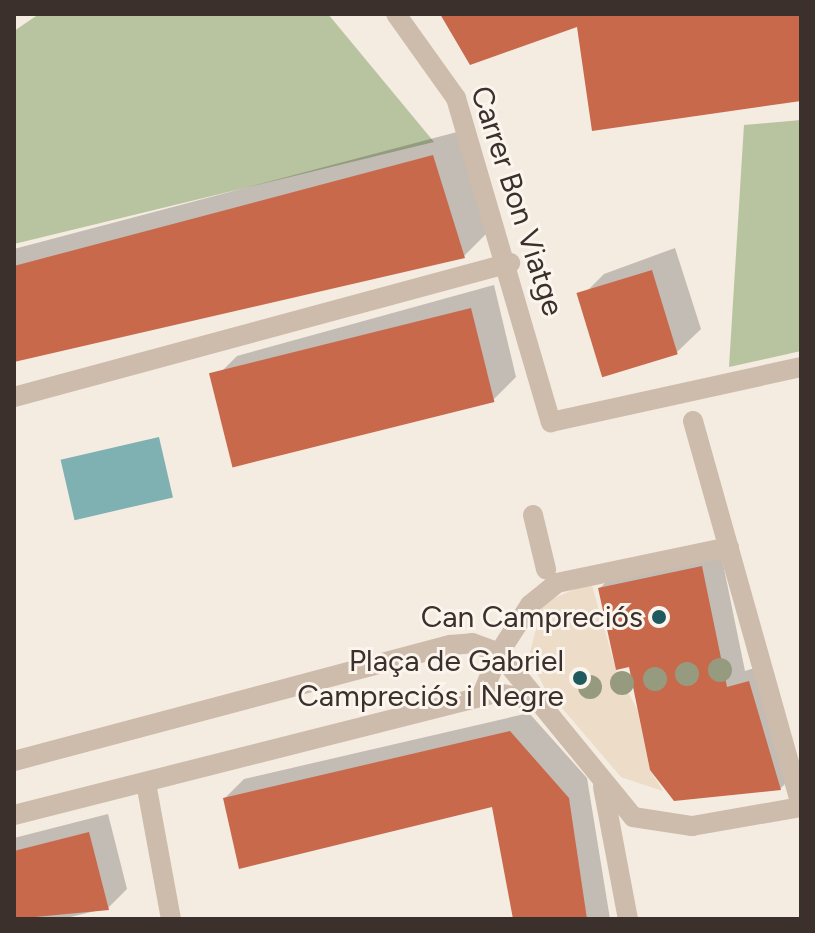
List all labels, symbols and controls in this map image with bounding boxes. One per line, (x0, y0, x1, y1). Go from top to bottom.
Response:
street label: Carrer Bon Viatge (463, 82, 571, 320)
place label: Can Campreciós (421, 599, 643, 635)
marker: Can Campreciós (650, 608, 668, 626)
place label: Plaça de Gabriel Campreciós i Negre (297, 643, 564, 714)
marker: Plaça de Gabriel Campreciós i Negre (571, 669, 589, 687)

